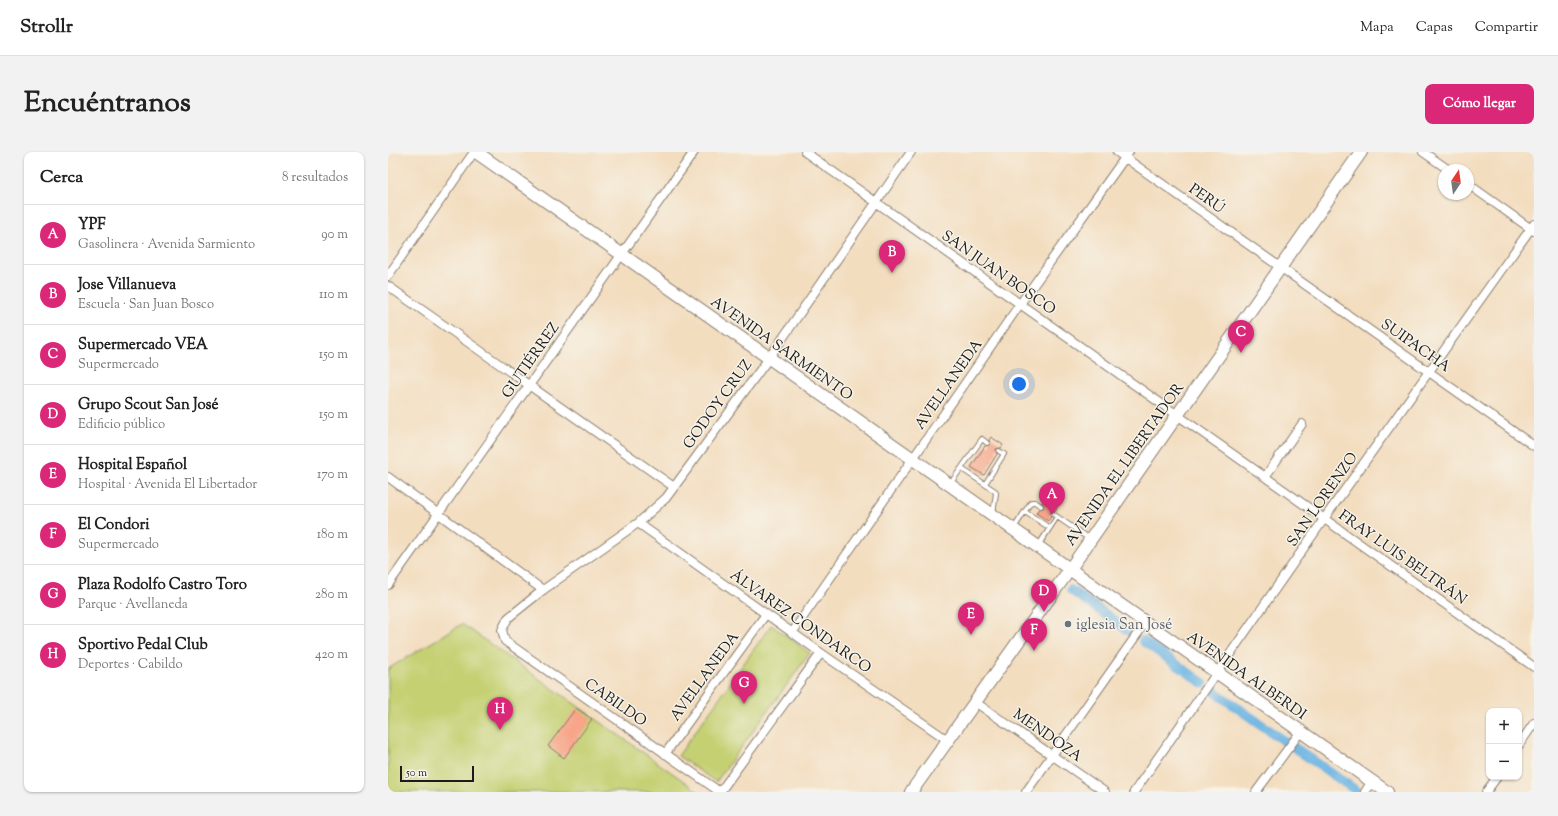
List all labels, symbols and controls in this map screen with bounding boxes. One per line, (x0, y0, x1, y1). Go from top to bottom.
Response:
text: Strollr (20, 14, 73, 41)
text: Mapa (1360, 18, 1394, 38)
text: Capas (1416, 18, 1453, 38)
text: Compartir (1475, 18, 1538, 38)
text: Encuéntranos (24, 84, 191, 124)
button: Cómo llegar (1425, 84, 1534, 124)
north arrow (1438, 164, 1474, 200)
text: Cerca (40, 166, 83, 190)
text: 8 resultados (282, 169, 348, 187)
street label: PERÚ (1184, 178, 1230, 219)
text: YPF (78, 215, 105, 236)
text: A (48, 226, 58, 244)
text: 90 m (321, 226, 348, 244)
street label: SAN JUAN BOSCO (937, 226, 1060, 321)
text: Gasolinera · Avenida Sarmiento (78, 236, 255, 254)
pin: B (879, 240, 905, 273)
text: Jose Villanueva (78, 275, 176, 296)
text: B (49, 286, 57, 304)
text: 110 m (319, 286, 348, 304)
street label: AVENIDA SARMIENTO (706, 292, 857, 406)
text: Escuela · San Juan Bosco (78, 296, 214, 314)
street label: SUIPACHA (1376, 314, 1454, 378)
street label: GUTIÉRREZ (497, 318, 565, 403)
pin: C (1228, 320, 1254, 353)
text: Supermercado VEA (78, 335, 208, 356)
street label: AVELLANEDA (910, 335, 988, 434)
text: C (48, 346, 58, 364)
text: 150 m (319, 346, 348, 364)
street label: GODOY CRUZ (679, 355, 758, 454)
text: Supermercado (78, 356, 159, 374)
your location (1009, 374, 1029, 394)
street label: AVENIDA EL LIBERTADOR (1061, 379, 1190, 551)
text: Grupo Scout San José (78, 395, 219, 416)
text: D (48, 406, 58, 424)
text: 150 m (319, 406, 348, 424)
text: Edificio público (78, 416, 165, 434)
street label: SAN LORENZO (1283, 448, 1364, 551)
text: Hospital Español (78, 455, 187, 476)
text: E (49, 466, 57, 484)
text: 170 m (317, 466, 348, 484)
text: Hospital · Avenida El Libertador (78, 476, 257, 494)
pin: A (1039, 482, 1065, 515)
street label: FRAY LUIS BELTRÁN (1334, 505, 1471, 611)
text: El Condori (78, 515, 149, 536)
text: F (49, 526, 57, 544)
text: 180 m (317, 526, 348, 544)
text: Supermercado (78, 536, 159, 554)
street label: ÁLVAREZ CONDARCO (725, 565, 876, 679)
text: Plaza Rodolfo Castro Toro (78, 575, 247, 596)
pin: D (1031, 579, 1057, 612)
text: G (48, 586, 58, 604)
text: 280 m (315, 586, 348, 604)
text: Parque · Avellaneda (78, 596, 188, 614)
pin: E (958, 602, 984, 635)
place label: iglesia San José (1076, 615, 1172, 636)
pin: F (1021, 618, 1047, 651)
marker: iglesia San José (1063, 619, 1073, 629)
street label: AVENIDA ALBERDI (1182, 627, 1310, 726)
street label: AVELLANEDA (666, 628, 745, 726)
text: Sportivo Pedal Club (78, 635, 208, 656)
text: H (48, 646, 58, 664)
text: 420 m (315, 646, 348, 664)
text: Deportes · Cabildo (78, 656, 183, 674)
pin: G (731, 671, 757, 704)
street label: CABILDO (580, 674, 651, 733)
pin: H (487, 697, 513, 730)
street label: MENDOZA (1008, 705, 1086, 768)
map controls (1486, 708, 1522, 780)
button: + (1486, 708, 1522, 744)
button: − (1486, 744, 1522, 780)
scale bar (400, 764, 474, 783)
text: 50 m (406, 765, 427, 781)

